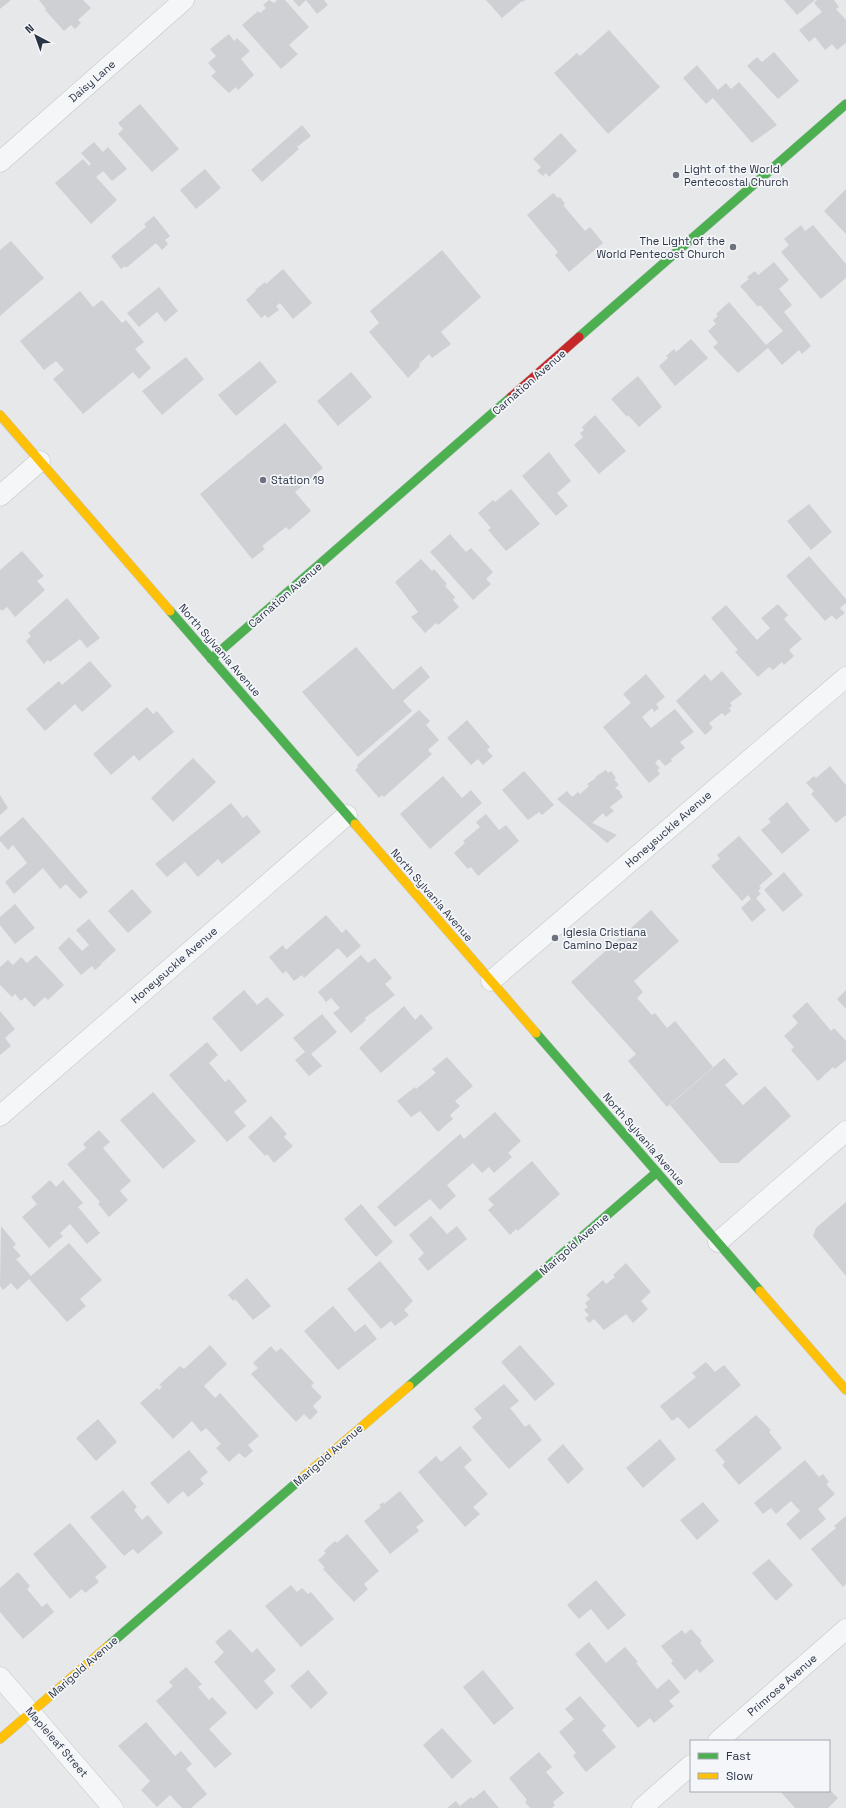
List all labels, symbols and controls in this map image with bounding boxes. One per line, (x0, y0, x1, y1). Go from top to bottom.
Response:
north arrow (16, 16, 56, 56)
text: N (22, 21, 37, 36)
street label: Daisy Lane (66, 57, 118, 105)
place label: Light of the World Pentecostal Church (684, 162, 789, 189)
marker: Light of the World Pentecostal Church (671, 170, 681, 180)
place label: The Light of the World Pentecost Church (596, 234, 725, 261)
marker: The Light of the World Pentecost Church (728, 242, 738, 252)
street label: Carnation Avenue (489, 346, 569, 418)
place label: Station 19 (271, 473, 324, 487)
marker: Station 19 (258, 475, 268, 485)
street label: Carnation Avenue (245, 559, 325, 631)
street label: North Sylvania Avenue (176, 601, 264, 699)
street label: Honeysuckle Avenue (622, 788, 714, 870)
street label: North Sylvania Avenue (388, 846, 476, 944)
street label: Honeysuckle Avenue (128, 924, 220, 1006)
place label: Iglesia Cristiana Camino Depaz (563, 925, 647, 952)
marker: Iglesia Cristiana Camino Depaz (550, 933, 560, 943)
street label: North Sylvania Avenue (600, 1090, 688, 1188)
street label: Marigold Avenue (536, 1210, 612, 1278)
street label: Marigold Avenue (290, 1421, 366, 1489)
street label: Marigold Avenue (45, 1633, 121, 1701)
street label: Primrose Avenue (744, 1651, 820, 1719)
street label: Mapleleaf Street (23, 1704, 91, 1780)
legend (690, 1740, 830, 1792)
text: Fast (726, 1748, 751, 1764)
text: Slow (726, 1768, 753, 1784)

